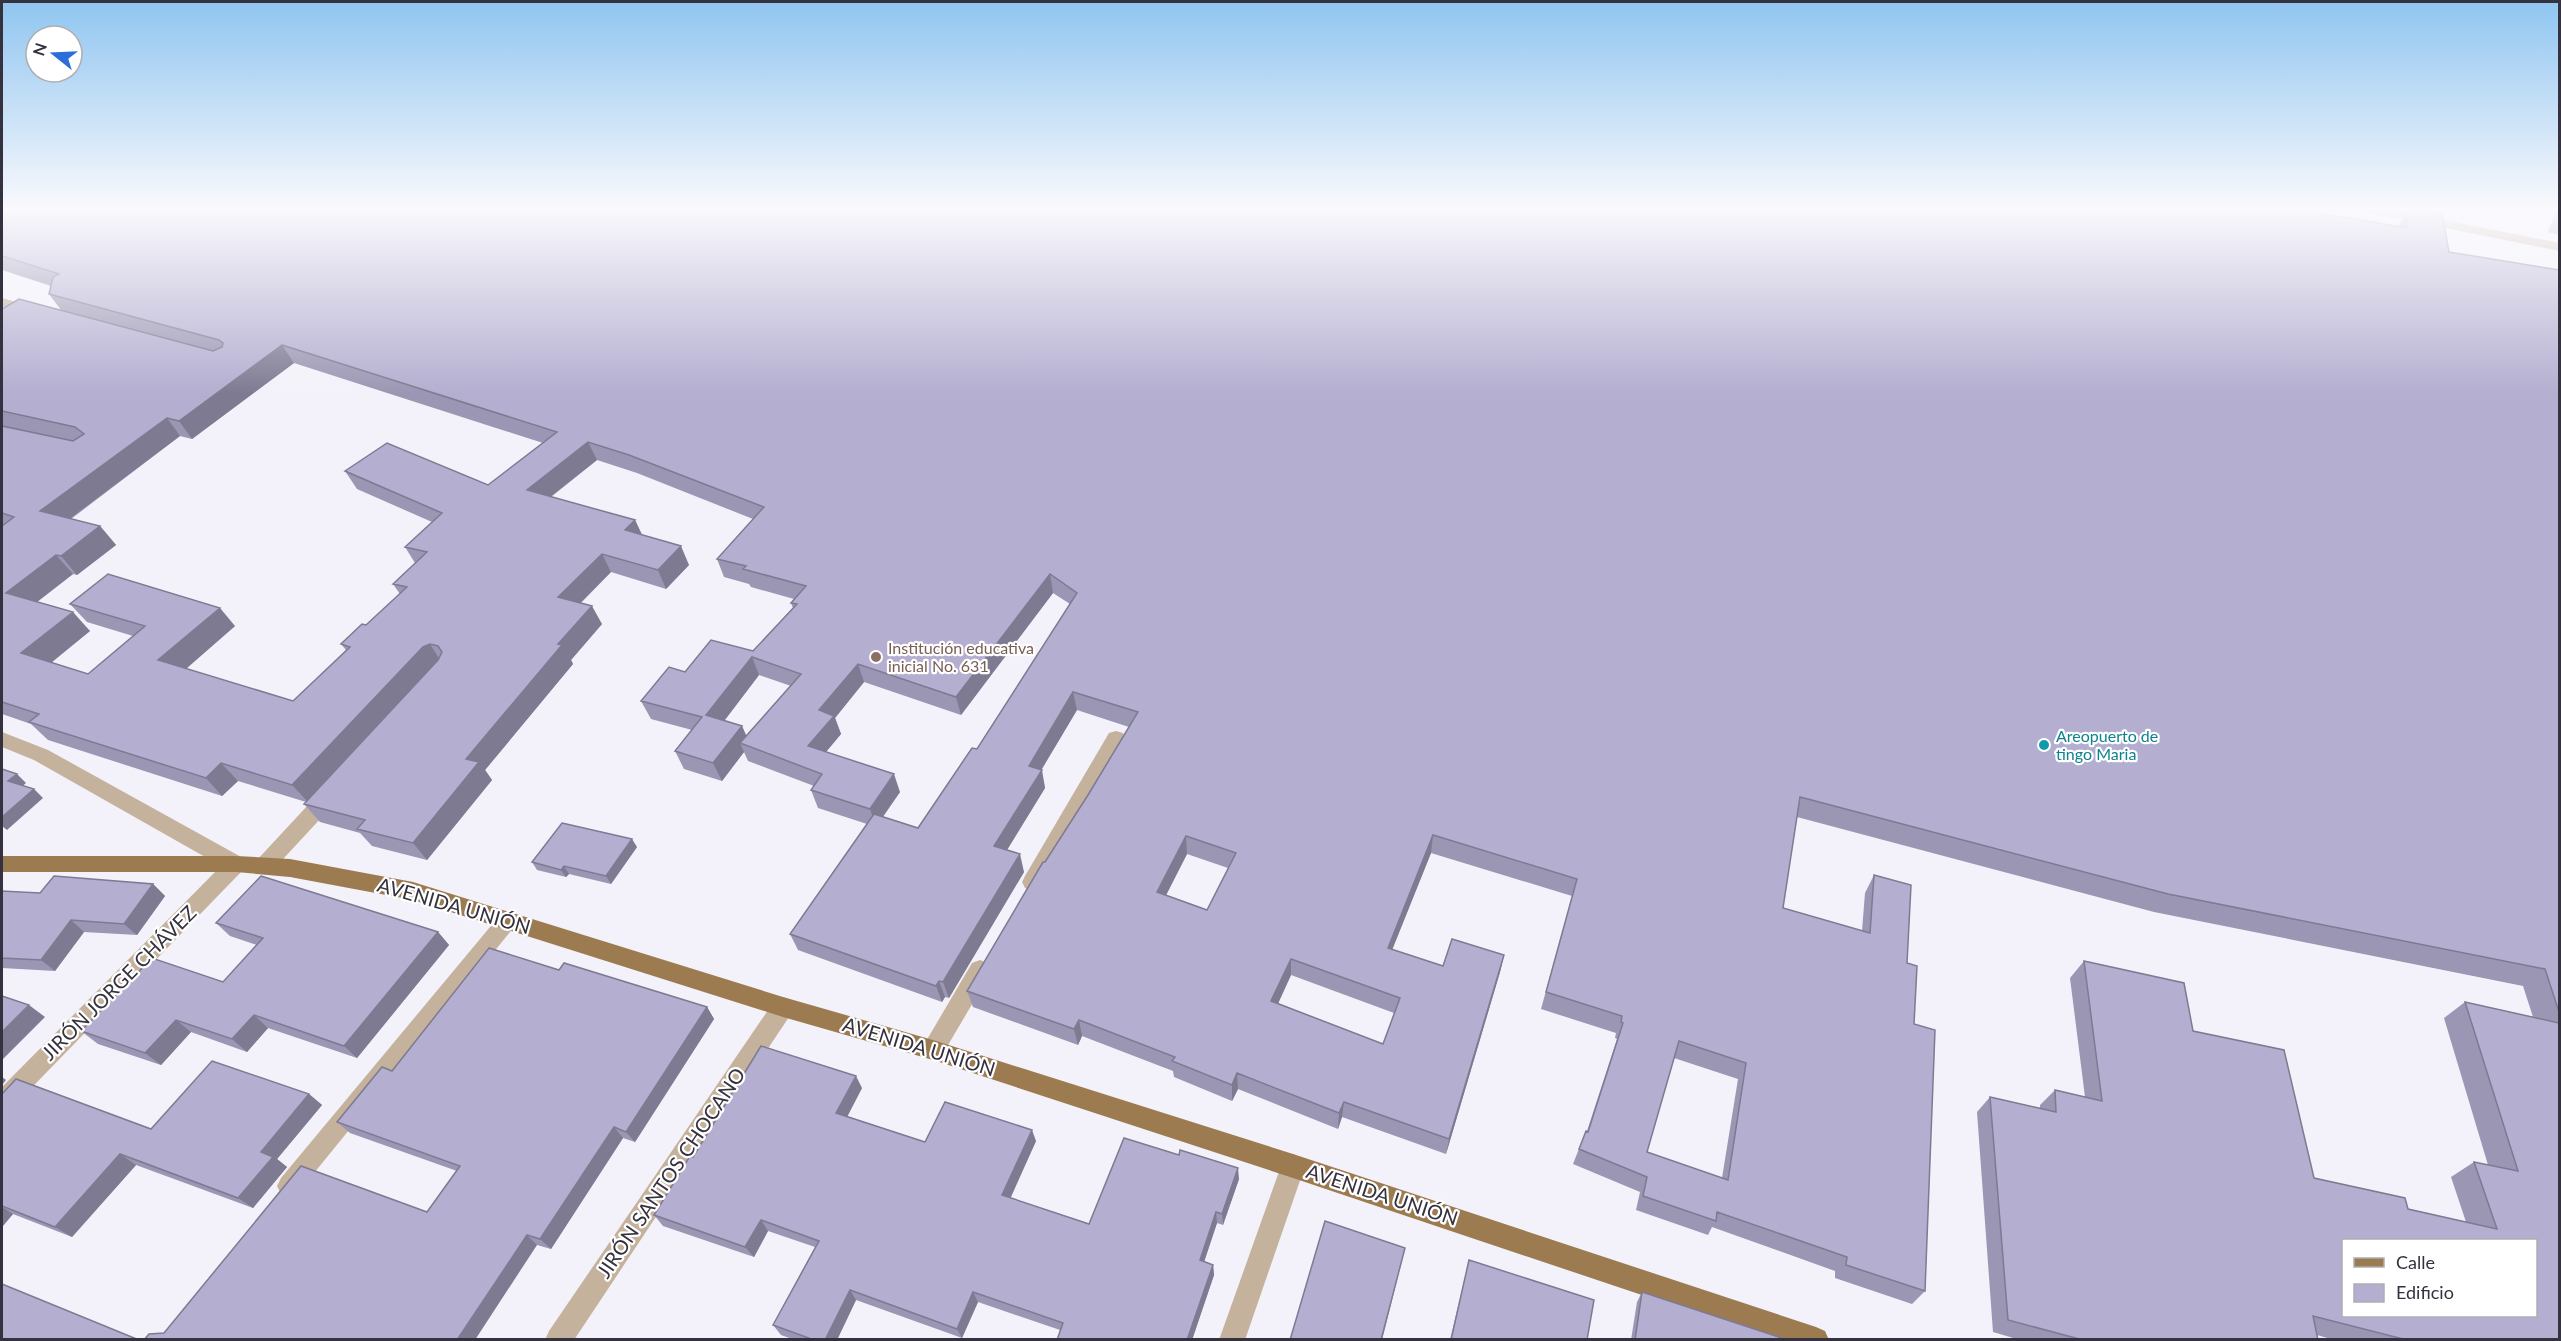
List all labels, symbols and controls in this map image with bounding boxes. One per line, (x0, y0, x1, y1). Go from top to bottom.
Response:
north arrow (24, 24, 84, 84)
text: N (28, 40, 50, 58)
place label: Institución educativa inicial No. 631 (888, 638, 1034, 675)
marker: Institución educativa inicial No. 631 (869, 650, 883, 664)
place label: Areopuerto de tingo Maria (2056, 726, 2158, 763)
marker: Areopuerto de tingo Maria (2037, 738, 2051, 752)
street label: AVENIDA UNIÓN (375, 872, 534, 938)
street label: JIRÓN JORGE CHÁVEZ (36, 900, 201, 1065)
street label: AVENIDA UNIÓN (840, 1011, 998, 1081)
street label: JIRÓN SANTOS CHOCANO (591, 1063, 750, 1282)
street label: AVENIDA UNIÓN (1303, 1158, 1461, 1230)
legend (2342, 1239, 2537, 1317)
text: Calle (2396, 1251, 2435, 1273)
text: Edificio (2396, 1281, 2454, 1303)

